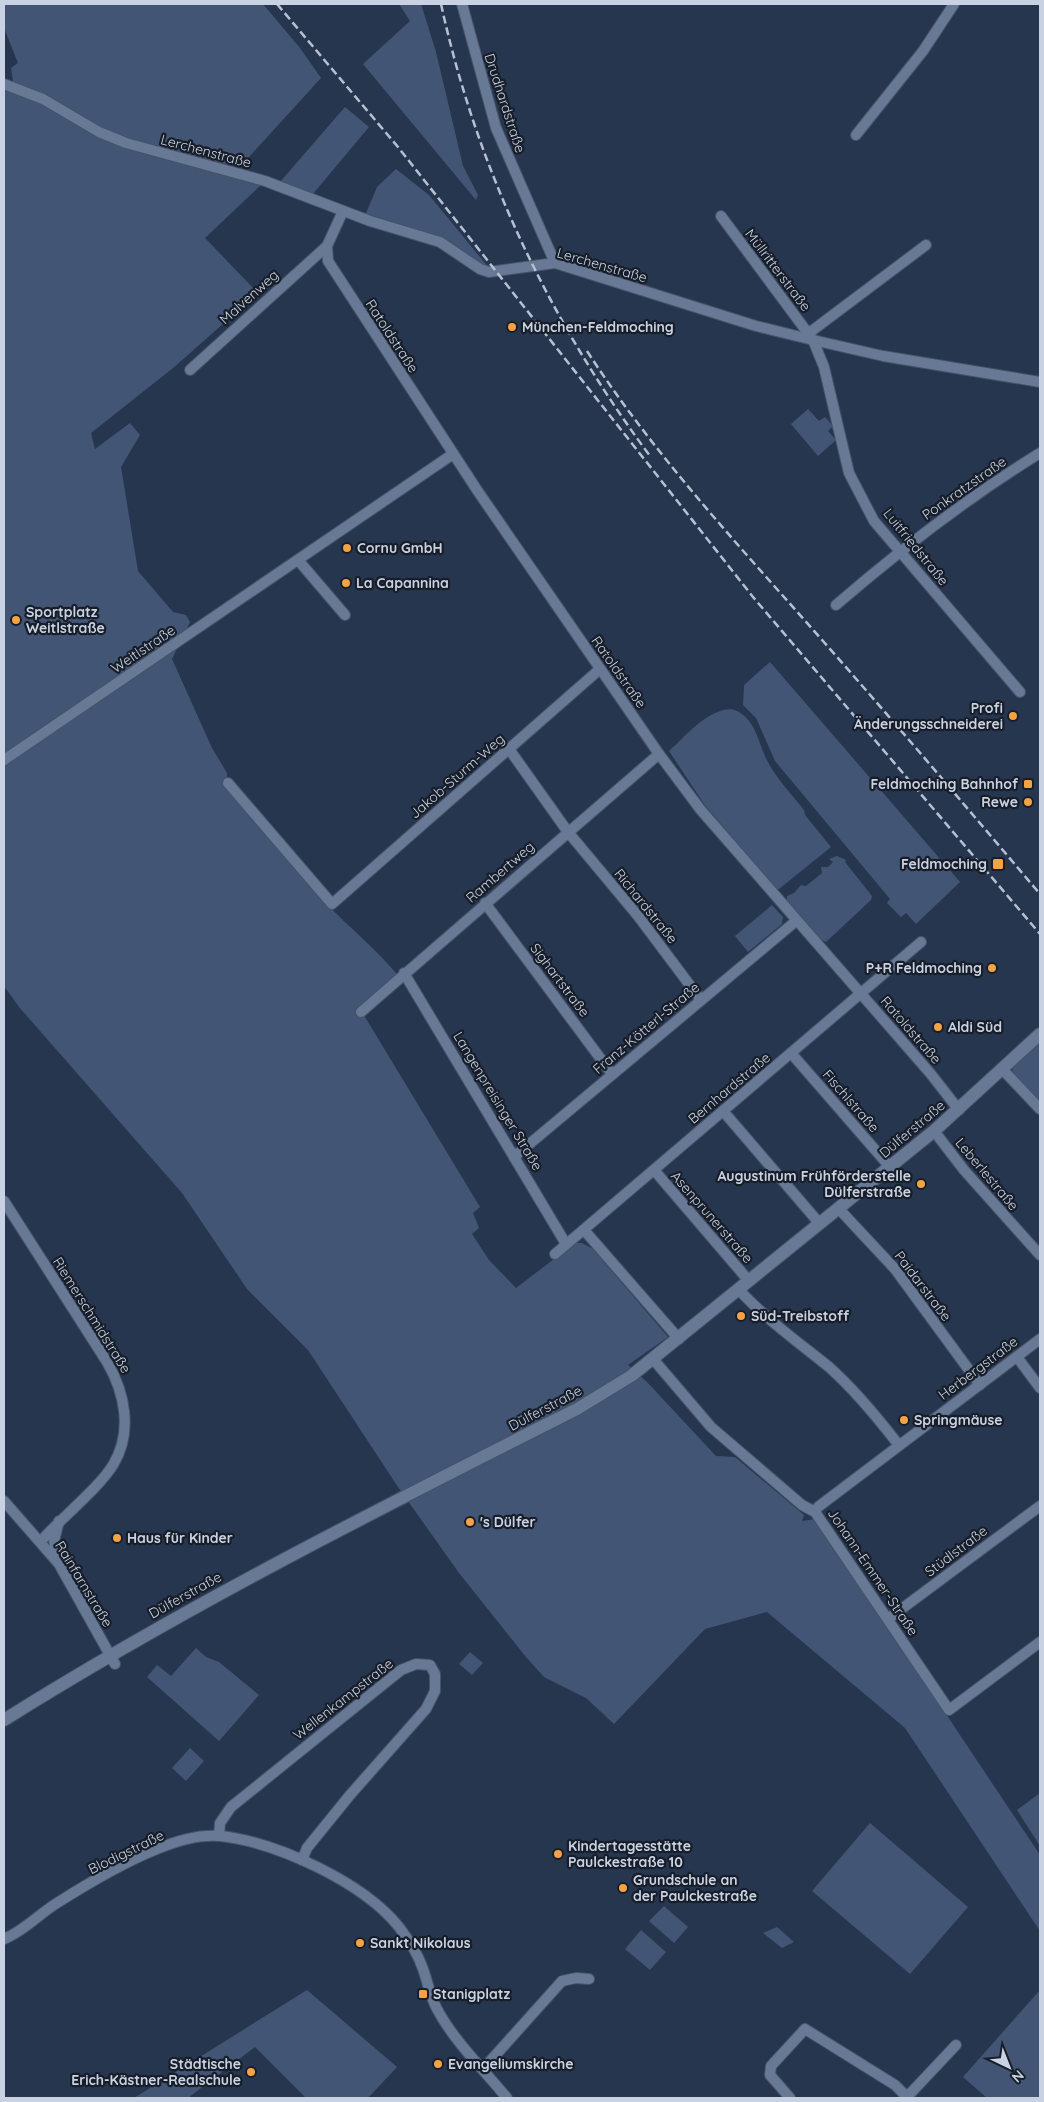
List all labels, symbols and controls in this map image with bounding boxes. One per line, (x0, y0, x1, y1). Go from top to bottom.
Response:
street label: Drudhardstraße (480, 51, 530, 155)
street label: Lerchenstraße (159, 130, 253, 172)
street label: Müllritterstraße (741, 225, 815, 315)
street label: Lerchenstraße (555, 244, 649, 287)
street label: Malvenweg (216, 266, 282, 328)
street label: Ratoldstraße (362, 296, 422, 376)
place label: München-Feldmoching (522, 318, 674, 336)
marker: München-Feldmoching (506, 321, 518, 333)
street label: Ponkratzstraße (918, 452, 1010, 524)
street label: Luitfriedstraße (879, 505, 953, 589)
place label: Cornu GmbH (357, 539, 443, 557)
marker: Cornu GmbH (341, 542, 353, 554)
place label: La Capannina (356, 574, 449, 592)
marker: La Capannina (340, 577, 352, 589)
place label: Sportplatz Weitlstraße (26, 603, 105, 637)
marker: Sportplatz Weitlstraße (10, 614, 22, 626)
street label: Weitlstraße (107, 621, 179, 677)
street label: Ratoldstraße (588, 632, 651, 712)
place label: Profi Änderungsschneiderei (854, 699, 1003, 733)
marker: Profi Änderungsschneiderei (1007, 710, 1019, 722)
street label: Jakob-Sturm-Weg (406, 730, 508, 822)
place label: Feldmoching Bahnhof (870, 775, 1019, 793)
marker: Feldmoching Bahnhof (1022, 778, 1034, 790)
place label: Rewe (981, 793, 1018, 811)
marker: Rewe (1022, 796, 1034, 808)
street label: Rambertweg (462, 837, 538, 907)
place label: Feldmoching (901, 855, 987, 873)
marker: Feldmoching (991, 857, 1005, 871)
street label: Richardstraße (610, 865, 682, 947)
street label: Sighartstraße (526, 939, 594, 1021)
place label: P+R Feldmoching (866, 959, 982, 977)
marker: P+R Feldmoching (986, 962, 998, 974)
street label: Franz-Kötterl-Straße (589, 978, 703, 1078)
street label: Ratoldstraße (877, 992, 945, 1068)
place label: Aldi Süd (948, 1018, 1002, 1036)
marker: Aldi Süd (932, 1021, 944, 1033)
street label: Langenpreisinger Straße (449, 1028, 547, 1174)
street label: Bernhardstraße (684, 1048, 774, 1128)
street label: Fischlstraße (819, 1066, 883, 1136)
street label: Dülferstraße (875, 1096, 949, 1162)
street label: Leberlestraße (951, 1134, 1023, 1214)
street label: Asenprunerstraße (667, 1167, 757, 1267)
place label: Augustinum Frühförderstelle Dülferstraße (718, 1167, 911, 1201)
marker: Augustinum Frühförderstelle Dülferstraße (915, 1178, 927, 1190)
street label: Paidarstraße (891, 1247, 955, 1325)
street label: Riemerschmidstraße (49, 1253, 135, 1377)
place label: Süd-Treibstoff (751, 1307, 850, 1325)
marker: Süd-Treibstoff (735, 1310, 747, 1322)
street label: Herbergstraße (935, 1332, 1021, 1404)
street label: Dülferstraße (505, 1381, 585, 1435)
place label: Springmäuse (914, 1411, 1003, 1429)
marker: Springmäuse (898, 1414, 910, 1426)
street label: Johann-Emmer-Straße (824, 1505, 922, 1639)
place label: 's Dülfer (480, 1513, 536, 1531)
marker: 's Dülfer (464, 1516, 476, 1528)
street label: Stüdlstraße (921, 1522, 991, 1580)
place label: Haus für Kinder (127, 1529, 233, 1547)
marker: Haus für Kinder (111, 1532, 123, 1544)
street label: Rainfarnstraße (51, 1538, 117, 1630)
street label: Dülferstraße (145, 1568, 225, 1622)
street label: Wellenkampstraße (289, 1654, 397, 1744)
street label: Blodigstraße (85, 1826, 167, 1878)
place label: Kindertagesstätte Paulckestraße 10 (568, 1837, 691, 1871)
marker: Kindertagesstätte Paulckestraße 10 (552, 1848, 564, 1860)
place label: Grundschule an der Paulckestraße (633, 1871, 757, 1905)
marker: Grundschule an der Paulckestraße (617, 1882, 629, 1894)
place label: Sankt Nikolaus (370, 1934, 471, 1952)
marker: Sankt Nikolaus (354, 1937, 366, 1949)
place label: Stanigplatz (433, 1985, 511, 2003)
marker: Stanigplatz (417, 1988, 429, 2000)
north arrow (984, 2042, 1034, 2092)
place label: Städtische Erich-Kästner-Realschule (71, 2055, 241, 2089)
place label: Evangeliumskirche (448, 2055, 573, 2073)
marker: Evangeliumskirche (432, 2058, 444, 2070)
marker: Städtische Erich-Kästner-Realschule (245, 2066, 257, 2078)
text: N (1008, 2066, 1028, 2087)

